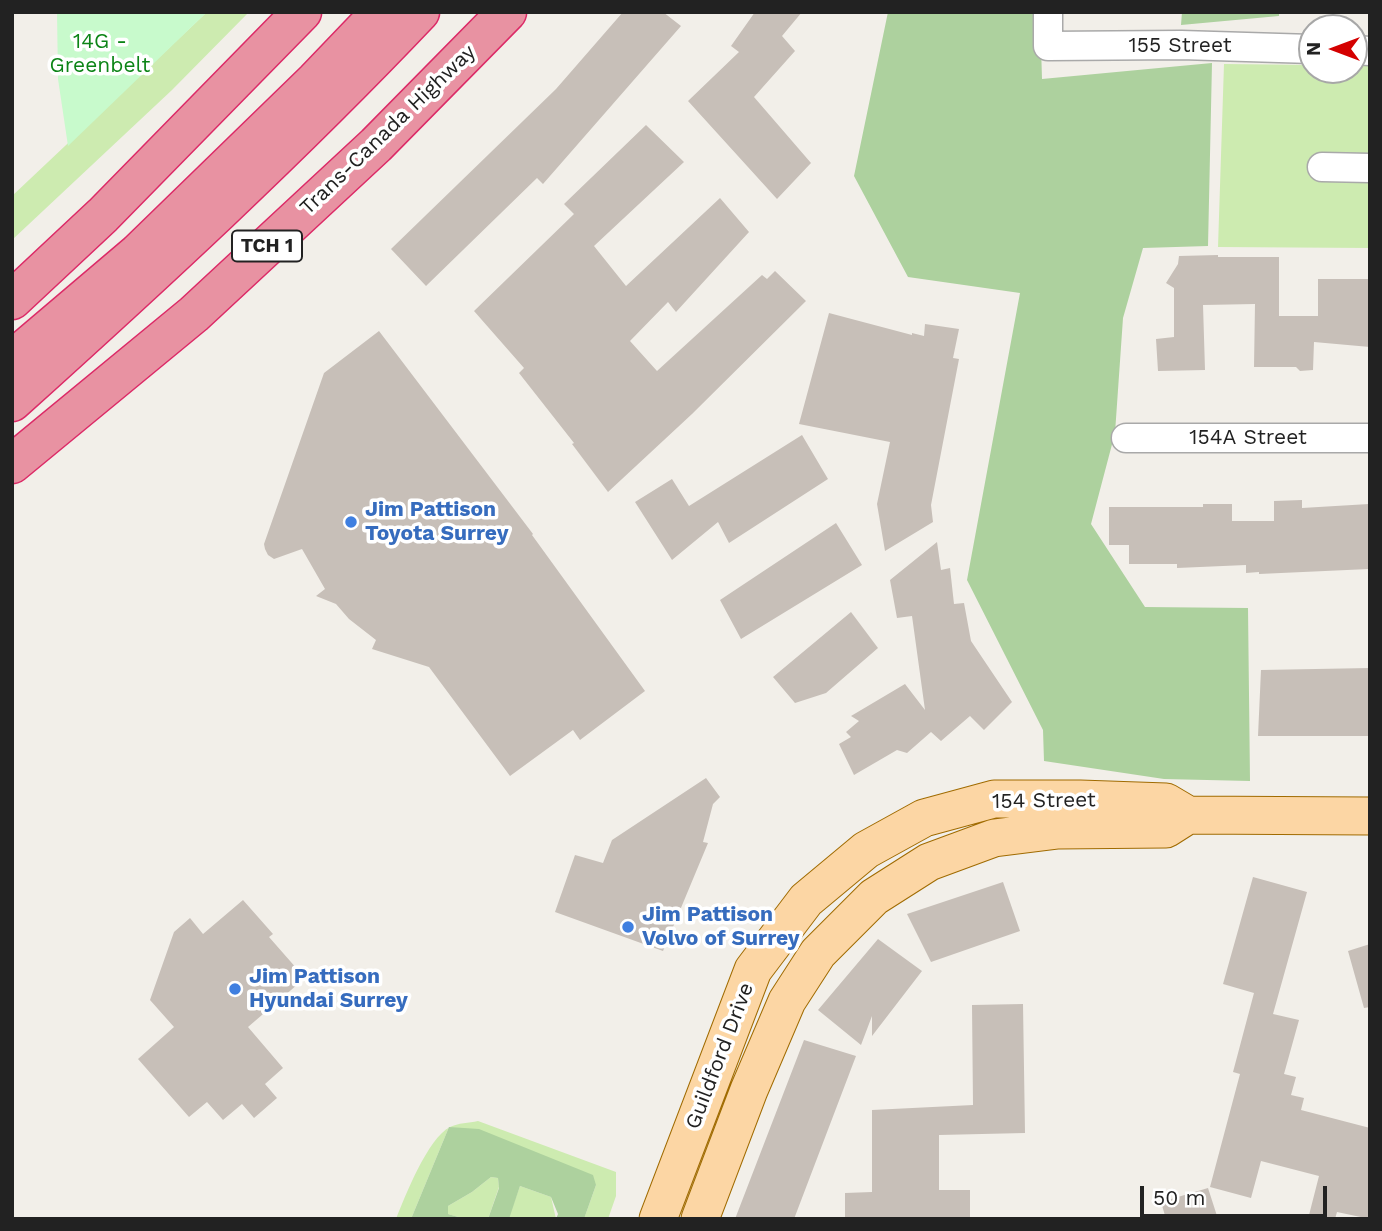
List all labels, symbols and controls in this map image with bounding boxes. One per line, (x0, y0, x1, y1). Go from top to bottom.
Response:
north arrow (1298, 14, 1368, 84)
park label: 14G - Greenbelt (50, 29, 150, 79)
street label: 155 Street (1128, 33, 1232, 59)
street label: Trans-Canada Highway (295, 40, 481, 220)
text: N (1302, 42, 1325, 56)
road number: TCH 1 (232, 230, 302, 262)
street label: 154A Street (1189, 425, 1307, 451)
place label: Jim Pattison Toyota Surrey (365, 497, 508, 547)
marker: Jim Pattison Toyota Surrey (343, 514, 359, 530)
street label: 154 Street (992, 787, 1096, 815)
place label: Jim Pattison Volvo of Surrey (642, 902, 800, 952)
marker: Jim Pattison Volvo of Surrey (620, 919, 636, 935)
place label: Jim Pattison Hyundai Surrey (249, 964, 408, 1014)
street label: Guildford Drive (681, 979, 759, 1133)
marker: Jim Pattison Hyundai Surrey (227, 981, 243, 997)
scale bar (1144, 1172, 1331, 1216)
text: 50 m (1153, 1185, 1205, 1210)

